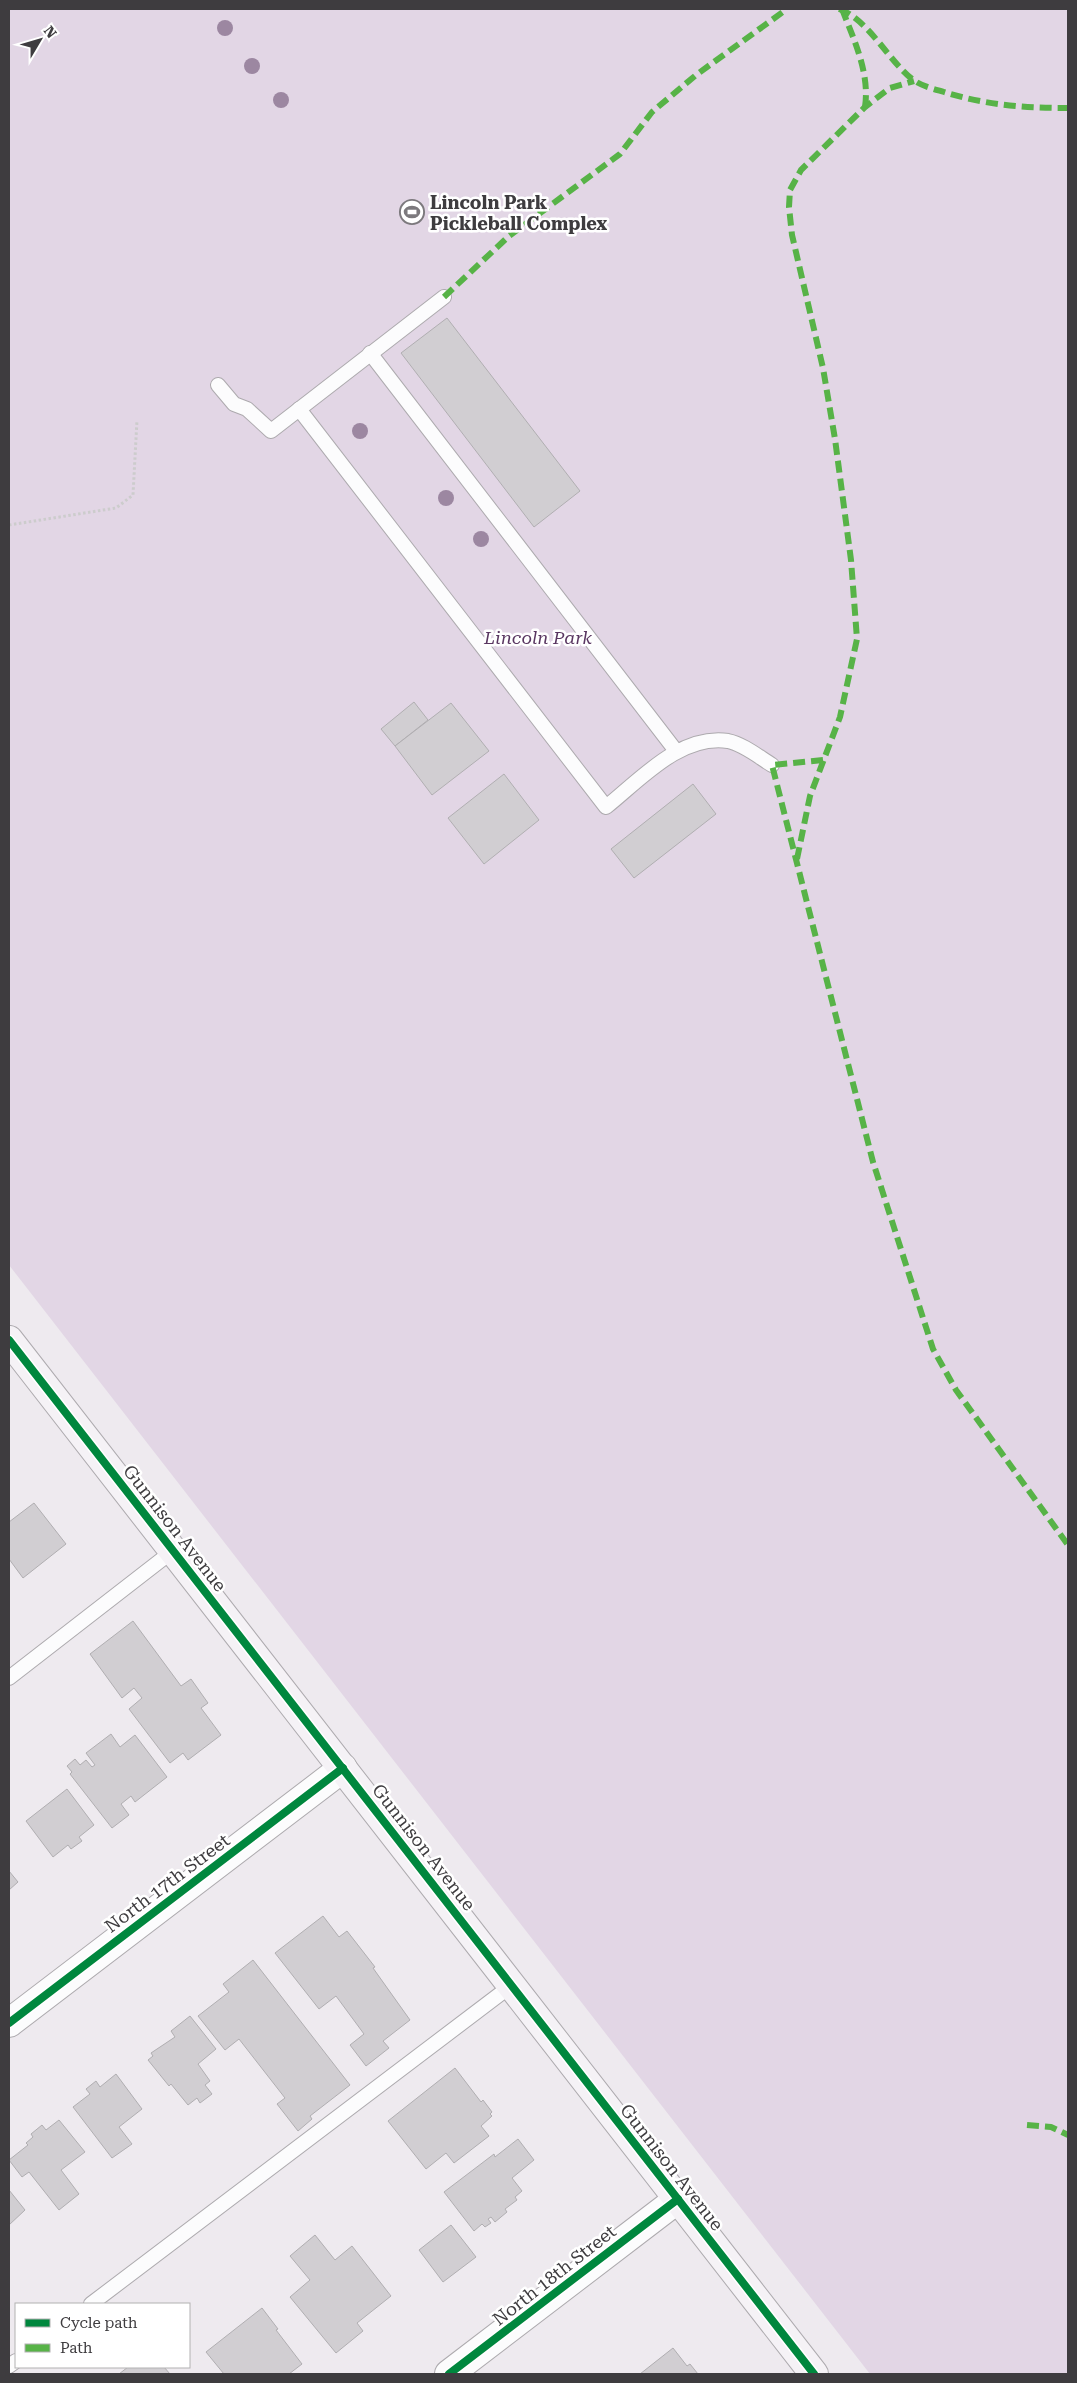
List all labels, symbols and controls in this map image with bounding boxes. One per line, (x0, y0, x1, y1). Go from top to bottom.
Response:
north arrow (15, 15, 65, 65)
text: N (41, 23, 60, 41)
place label: Lincoln Park Pickleball Complex (430, 192, 608, 234)
sports icon: Lincoln Park Pickleball Complex (399, 199, 425, 225)
park label: Lincoln Park (483, 627, 592, 648)
street label: Gunnison Avenue (119, 1460, 231, 1596)
street label: Gunnison Avenue (368, 1779, 480, 1915)
street label: North 17th Street (101, 1829, 234, 1937)
street label: Gunnison Avenue (616, 2099, 728, 2235)
street label: North 18th Street (488, 2220, 620, 2330)
legend (15, 2303, 190, 2368)
text: Cycle path (60, 2314, 138, 2332)
text: Path (60, 2339, 93, 2357)

